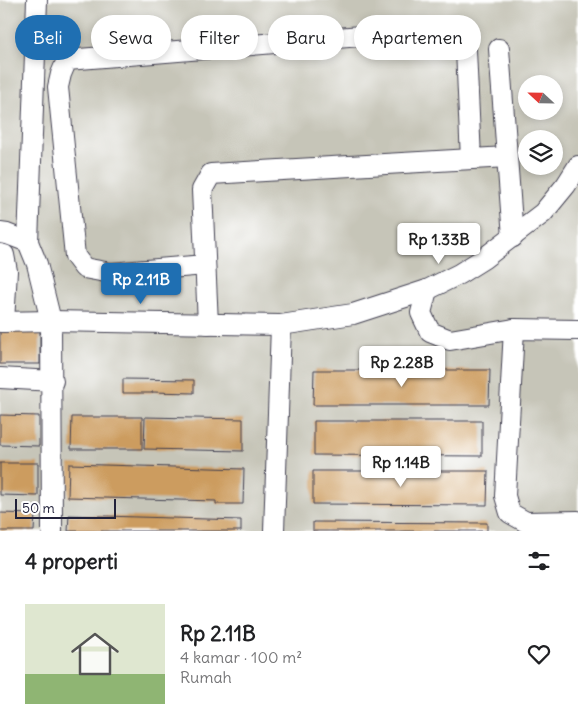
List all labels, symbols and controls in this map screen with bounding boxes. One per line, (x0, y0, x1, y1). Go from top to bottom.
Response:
chip: Beli (15, 15, 81, 60)
chip: Sewa (91, 15, 171, 60)
chip: Filter (181, 15, 258, 60)
chip: Baru (268, 15, 344, 60)
chip: Apartemen (354, 15, 481, 60)
north arrow (518, 75, 562, 120)
map controls (518, 75, 563, 175)
button: layers (518, 130, 563, 175)
pin: Rp 1.33B (387, 222, 491, 265)
text: Rp 1.33B (408, 229, 470, 249)
pin: Rp 2.11B (89, 262, 193, 305)
text: Rp 2.11B (112, 269, 170, 289)
pin: Rp 2.28B (350, 346, 454, 388)
text: Rp 2.28B (370, 352, 434, 372)
pin: Rp 1.14B (349, 446, 453, 488)
text: Rp 1.14B (372, 452, 430, 472)
scale bar (15, 496, 116, 519)
text: 50 m (22, 499, 55, 517)
icon: filters (525, 547, 553, 575)
text: 4 properti (25, 548, 118, 575)
text: Rp 2.11B (180, 620, 256, 647)
icon: home (65, 624, 125, 684)
icon: heart (525, 640, 553, 668)
text: 4 kamar · 100 m² (180, 647, 302, 667)
text: Rumah (180, 667, 232, 687)

